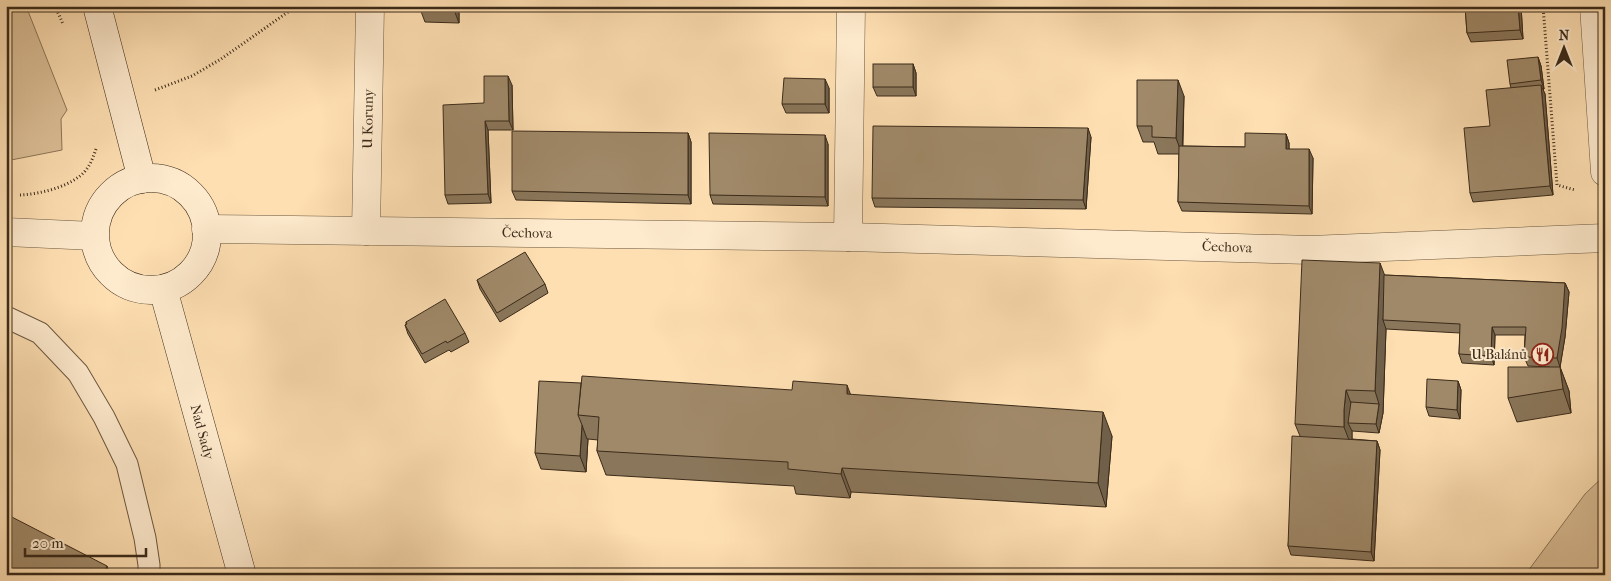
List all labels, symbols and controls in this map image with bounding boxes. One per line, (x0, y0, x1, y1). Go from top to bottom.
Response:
north arrow (1538, 22, 1588, 72)
text: N (1559, 27, 1570, 44)
street label: U Koruny (359, 88, 377, 149)
street label: Čechova (502, 223, 553, 242)
street label: Čechova (1201, 237, 1253, 256)
restaurant icon: U Balánů (1531, 342, 1555, 366)
place label: U Balánů (1471, 346, 1527, 363)
street label: Nad Sady (187, 403, 218, 462)
scale bar (25, 526, 146, 558)
text: 20 m (32, 534, 64, 552)

